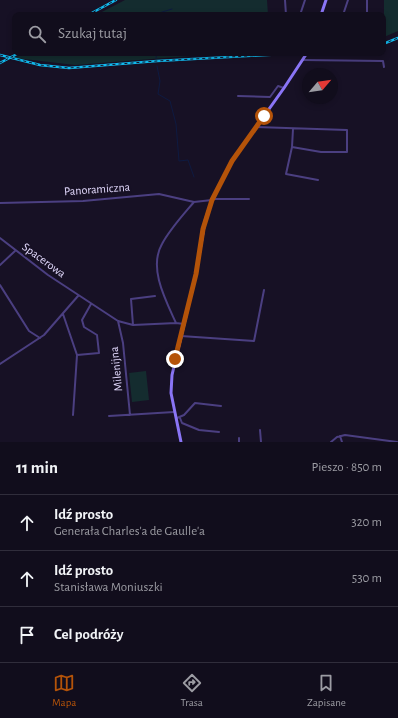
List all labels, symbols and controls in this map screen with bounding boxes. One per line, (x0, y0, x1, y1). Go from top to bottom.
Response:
search box (12, 12, 386, 56)
icon: search (26, 23, 48, 45)
text: Szukaj tutaj (58, 26, 127, 41)
north arrow (302, 68, 338, 104)
route start (255, 107, 273, 125)
street label: Panoramiczna (64, 181, 131, 197)
street label: Spacerowa (20, 240, 68, 280)
street label: Milenijna (108, 346, 125, 392)
route end (166, 350, 184, 368)
text: 11 min (16, 459, 58, 476)
text: Pieszo · 850 m (311, 461, 382, 474)
text: Idź prosto (54, 507, 113, 522)
icon: ahead (16, 512, 38, 534)
text: 320 m (351, 516, 382, 529)
text: Generała Charles'a de Gaulle'a (54, 525, 205, 538)
text: Idź prosto (54, 563, 113, 578)
icon: ahead (16, 568, 38, 590)
text: 530 m (352, 572, 382, 585)
text: Stanisława Moniuszki (54, 581, 163, 594)
icon: arrive (16, 624, 38, 646)
text: Cel podróży (54, 627, 123, 642)
tab: Mapa (52, 672, 76, 709)
tab: Trasa (181, 672, 203, 709)
tab: Zapisane (307, 672, 346, 709)

